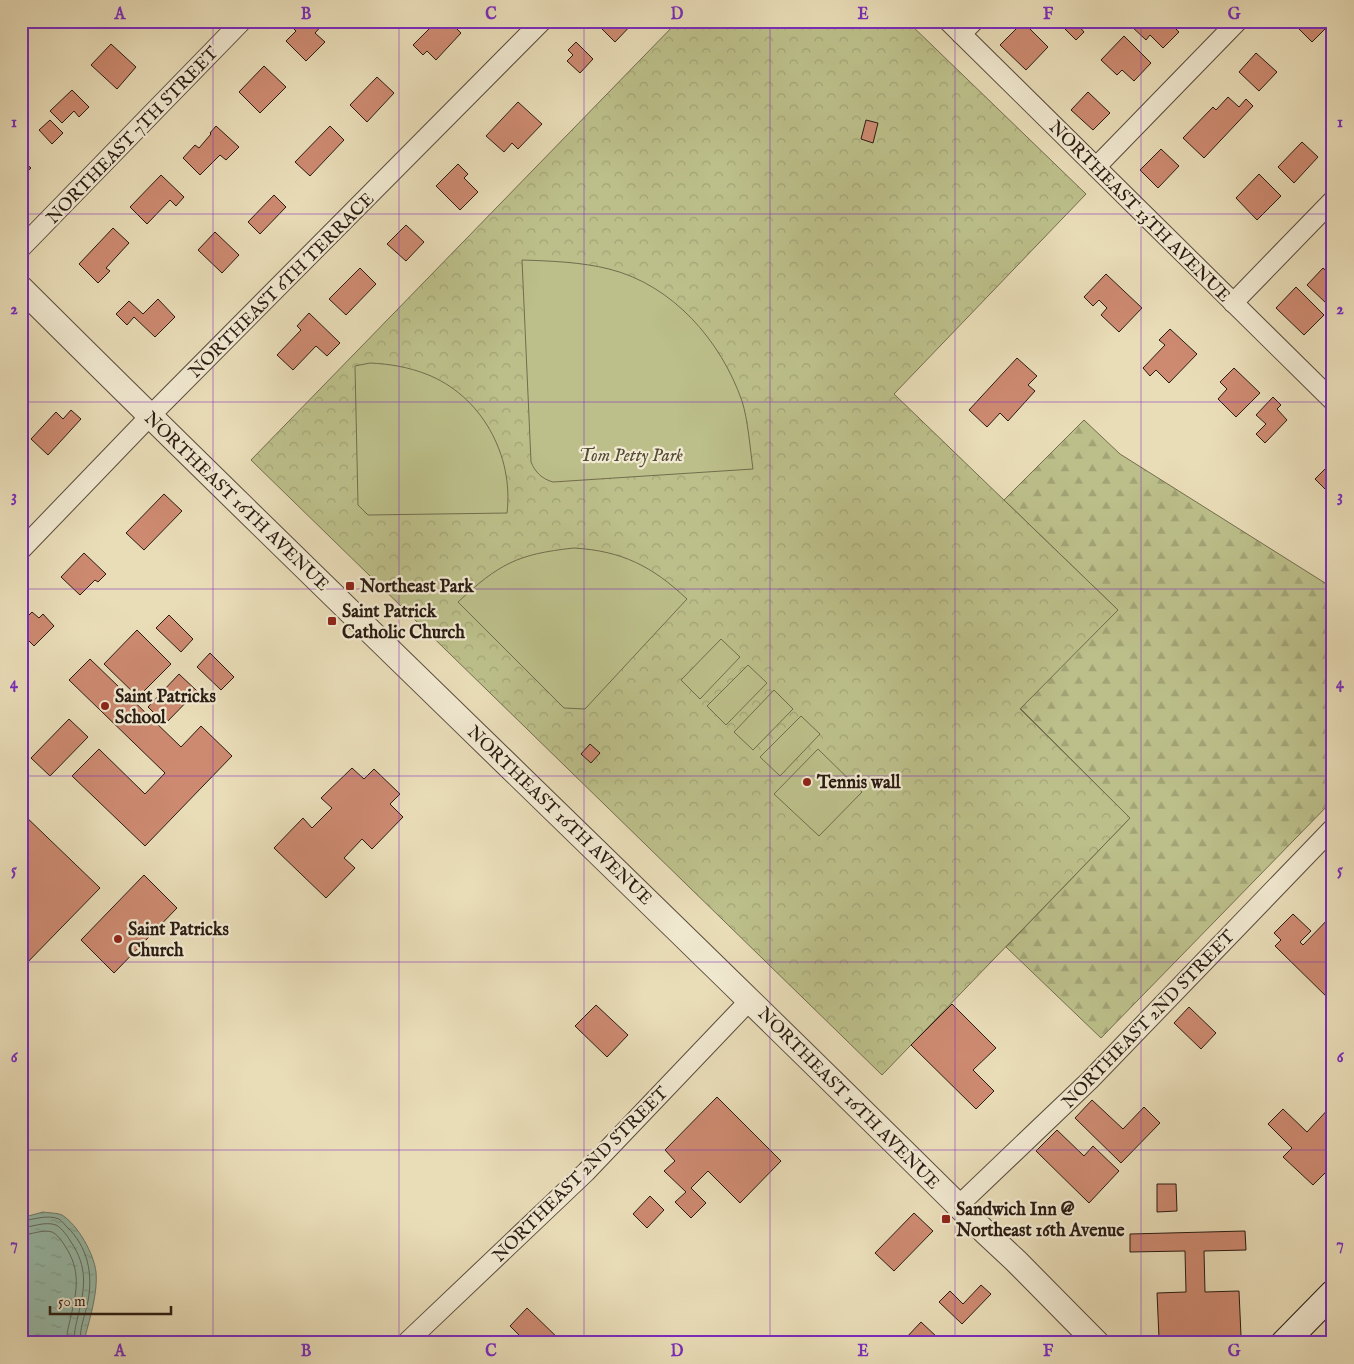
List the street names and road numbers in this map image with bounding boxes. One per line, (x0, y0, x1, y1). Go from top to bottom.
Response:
street label: NORTHEAST 7TH STREET (42, 43, 224, 230)
street label: NORTHEAST 13TH AVENUE (1043, 116, 1235, 308)
street label: NORTHEAST 6TH TERRACE (184, 188, 380, 384)
street label: NORTHEAST 16TH AVENUE (139, 407, 333, 597)
street label: NORTHEAST 16TH AVENUE (462, 721, 656, 911)
street label: NORTHEAST 2ND STREET (1058, 926, 1240, 1114)
street label: NORTHEAST 16TH AVENUE (752, 1003, 944, 1195)
street label: NORTHEAST 2ND STREET (488, 1082, 674, 1268)

